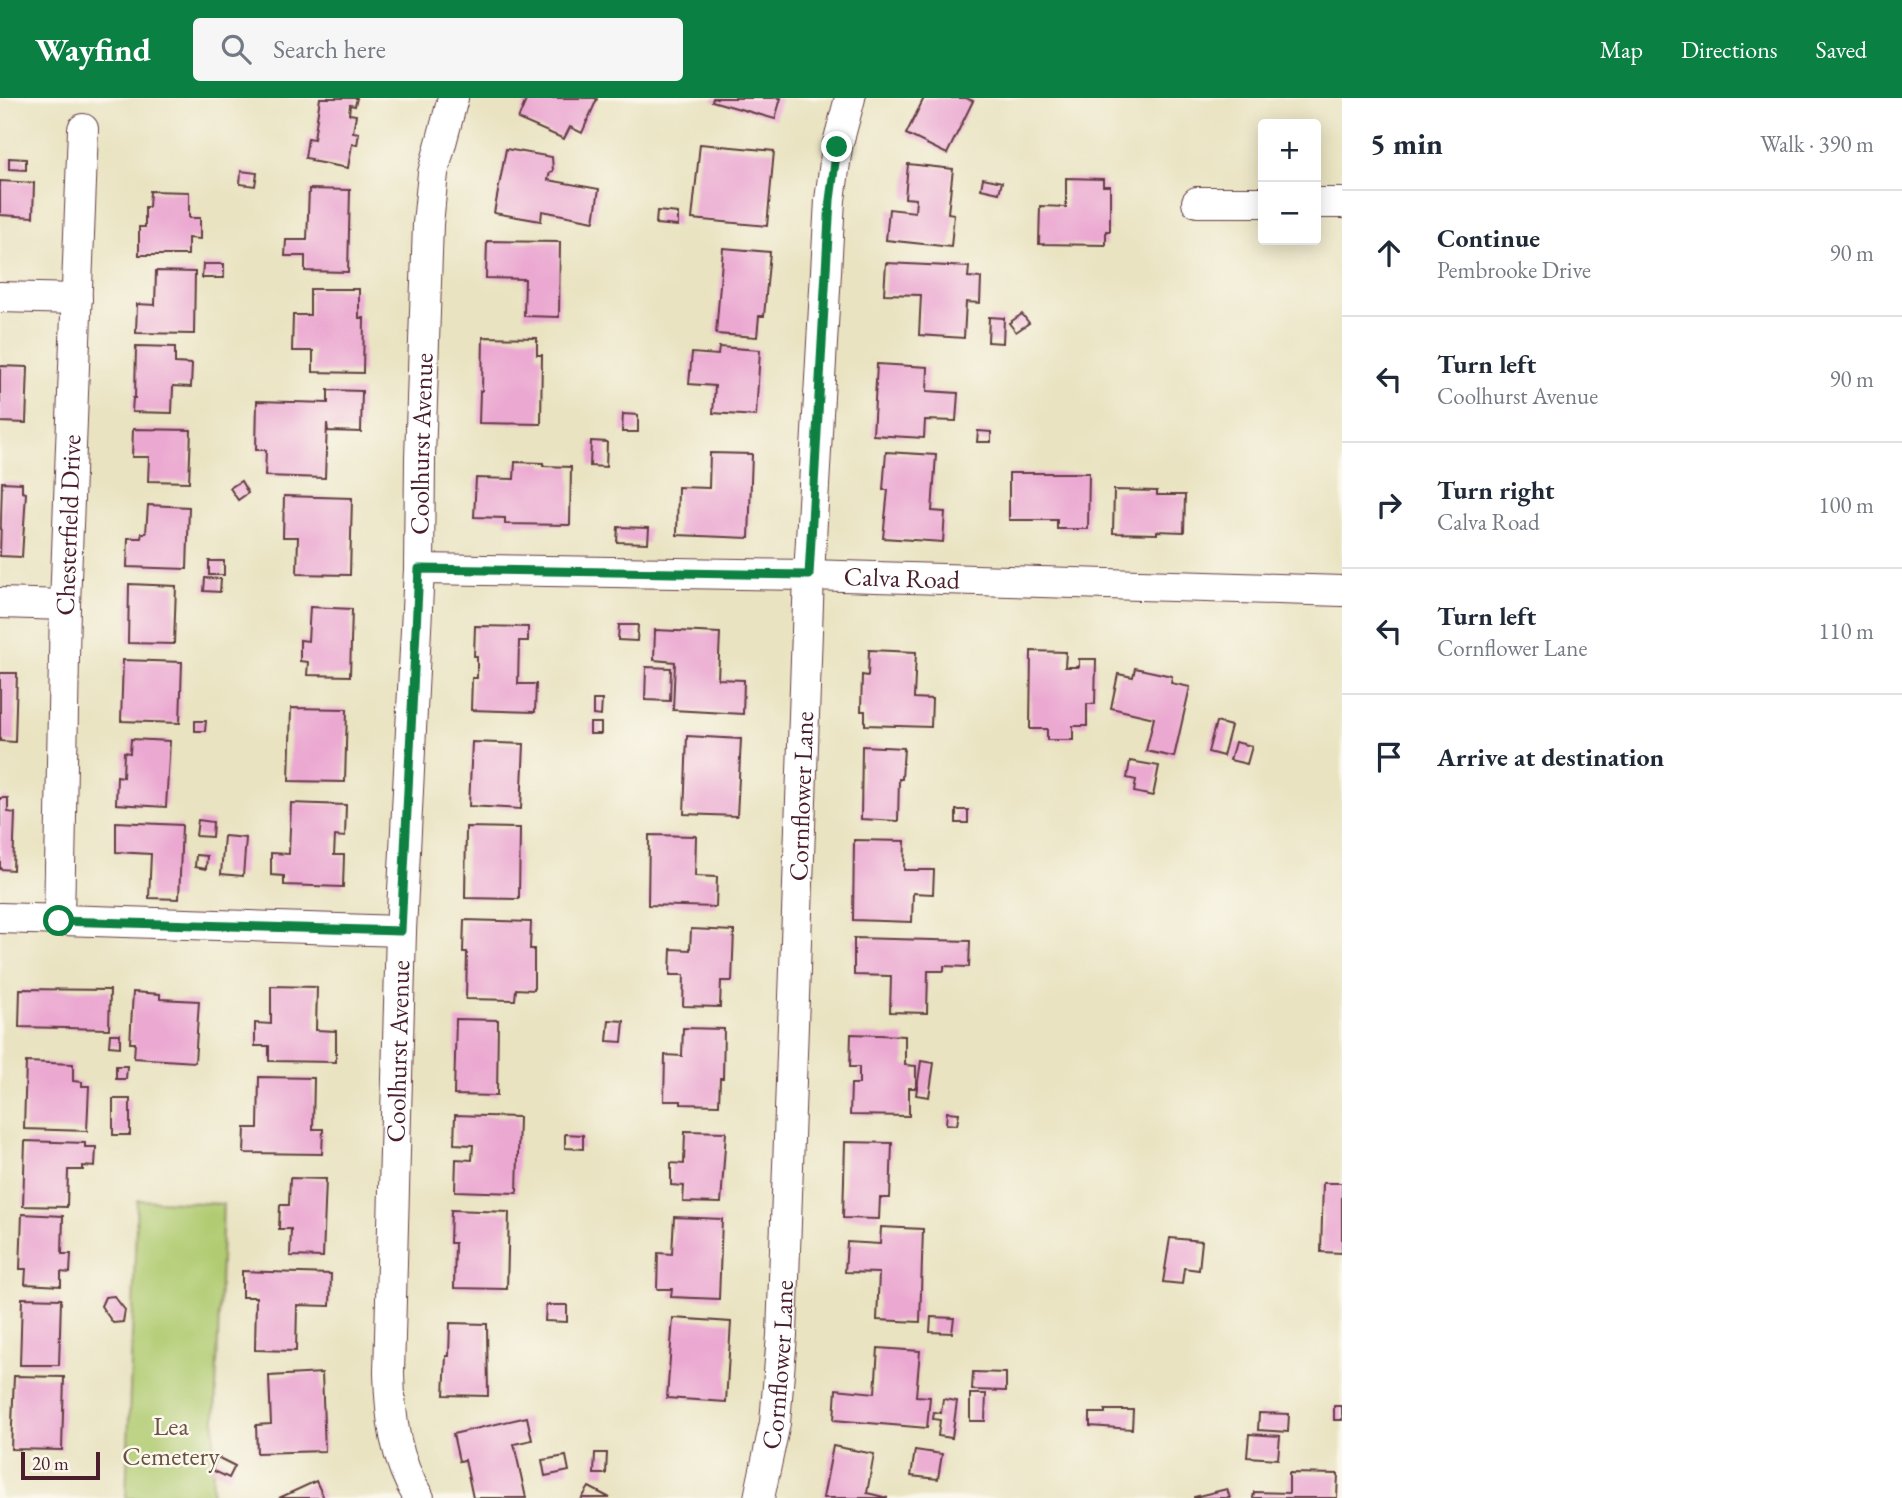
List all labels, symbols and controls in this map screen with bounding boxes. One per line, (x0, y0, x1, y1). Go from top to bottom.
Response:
search box (193, 18, 683, 81)
text: Wayfind (35, 28, 151, 71)
icon: search (217, 30, 255, 68)
text: Search here (273, 32, 386, 66)
text: Map (1600, 34, 1643, 65)
text: Directions (1681, 34, 1778, 65)
text: Saved (1816, 34, 1867, 65)
map controls (1258, 119, 1321, 245)
button: + (1258, 119, 1321, 182)
text: 5 min (1370, 124, 1443, 163)
text: Walk · 390 m (1760, 129, 1874, 159)
route end (821, 131, 852, 162)
button: − (1258, 182, 1321, 245)
text: Continue (1437, 221, 1540, 255)
icon: ahead (1370, 234, 1408, 272)
text: 90 m (1829, 238, 1874, 268)
text: Pembrooke Drive (1437, 255, 1591, 285)
text: Turn left (1437, 347, 1536, 381)
street label: Coolhurst Avenue (402, 352, 441, 535)
icon: left (1370, 360, 1408, 398)
text: 90 m (1829, 364, 1874, 394)
text: Coolhurst Avenue (1437, 381, 1598, 411)
street label: Chesterfield Drive (48, 434, 88, 616)
text: Turn right (1437, 473, 1555, 507)
icon: right (1370, 486, 1408, 524)
text: 100 m (1818, 490, 1874, 520)
text: Calva Road (1437, 507, 1540, 537)
street label: Calva Road (843, 559, 961, 597)
text: Turn left (1437, 599, 1536, 633)
icon: left (1370, 612, 1408, 650)
text: 110 m (1818, 616, 1874, 646)
text: Cornflower Lane (1437, 633, 1587, 663)
street label: Cornflower Lane (781, 711, 821, 882)
icon: arrive (1370, 738, 1408, 776)
text: Arrive at destination (1437, 740, 1664, 774)
route start (43, 905, 74, 936)
street label: Coolhurst Avenue (378, 960, 417, 1143)
street label: Cornflower Lane (753, 1279, 801, 1453)
park label: Lea Cemetery (122, 1409, 220, 1473)
scale bar (21, 1449, 100, 1481)
text: 20 m (32, 1451, 69, 1476)

